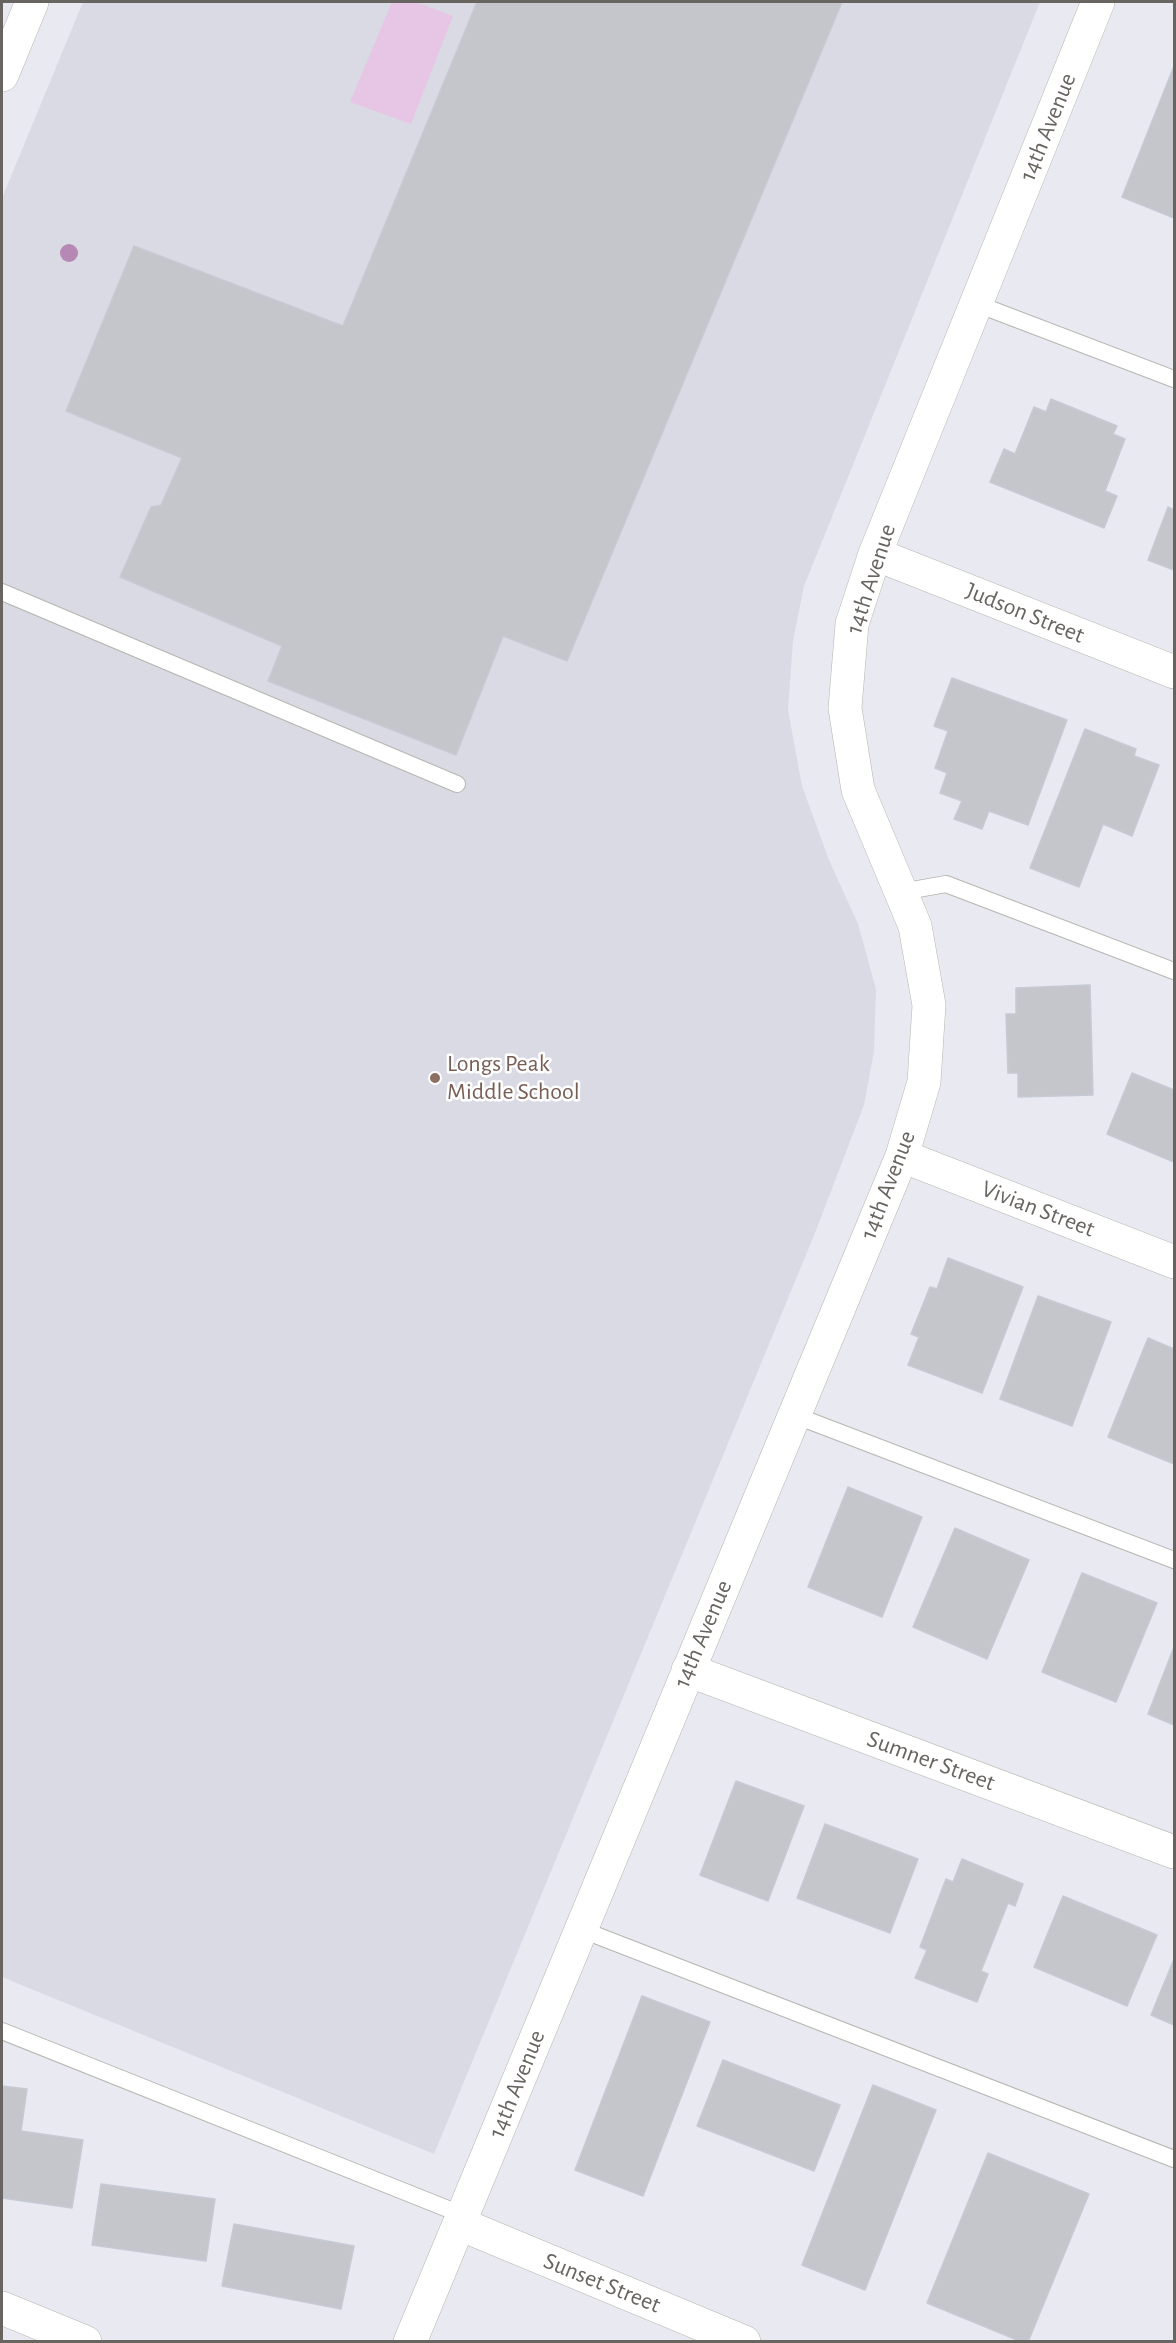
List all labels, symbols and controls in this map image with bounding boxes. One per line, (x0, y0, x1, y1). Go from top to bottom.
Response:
street label: 14th Avenue (1013, 69, 1083, 185)
street label: 14th Avenue (840, 520, 902, 638)
street label: Judson Street (962, 576, 1088, 650)
place label: Longs Peak Middle School (447, 1050, 580, 1106)
marker: Longs Peak Middle School (428, 1071, 442, 1085)
street label: 14th Avenue (854, 1127, 922, 1243)
street label: Vivian Street (977, 1174, 1099, 1244)
street label: 14th Avenue (668, 1576, 738, 1692)
street label: Sumner Street (863, 1725, 999, 1797)
street label: 14th Avenue (482, 2026, 552, 2142)
street label: Sunset Street (539, 2246, 665, 2320)

